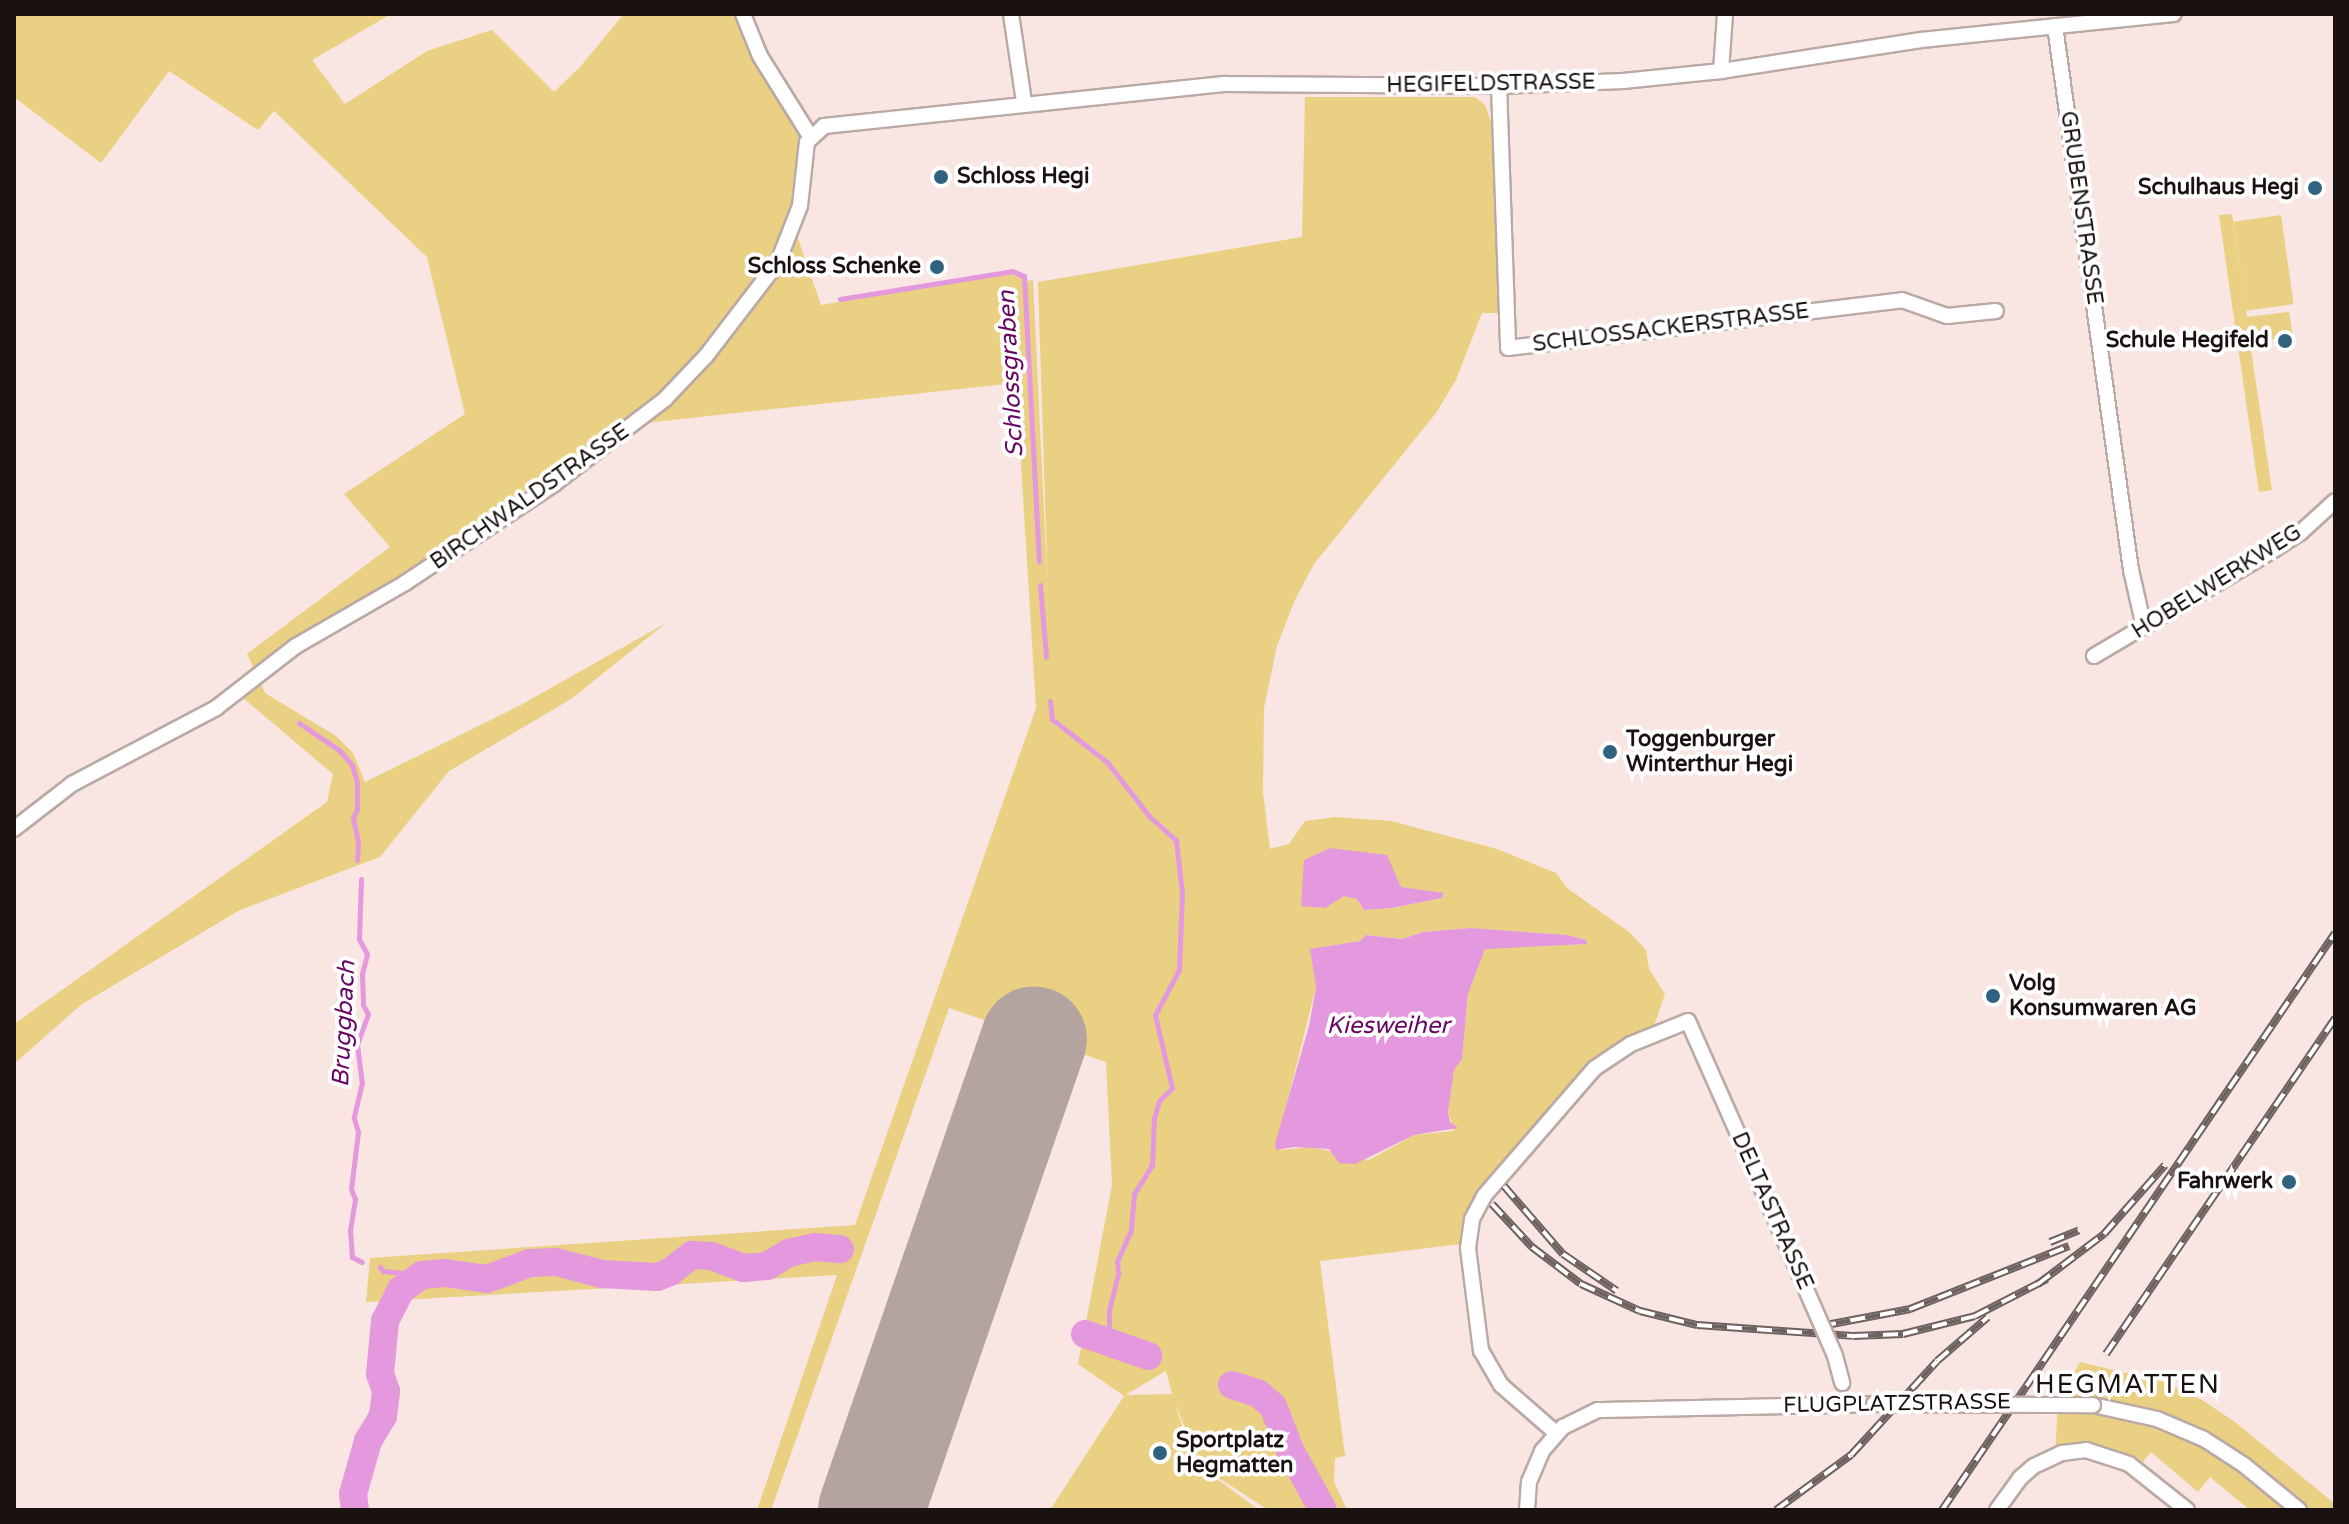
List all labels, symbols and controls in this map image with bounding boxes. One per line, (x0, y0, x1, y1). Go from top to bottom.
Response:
street label: HEGIFELDSTRASSE (1386, 69, 1596, 99)
street label: GRUBENSTRASSE (2054, 109, 2108, 307)
place label: Schloss Hegi (957, 164, 1089, 190)
marker: Schloss Hegi (932, 168, 950, 186)
place label: Schulhaus Hegi (2138, 175, 2299, 201)
marker: Schulhaus Hegi (2306, 179, 2324, 197)
place label: Schloss Schenke (748, 254, 921, 280)
marker: Schloss Schenke (928, 258, 946, 276)
water label: Schlossgraben (992, 290, 1030, 458)
street label: SCHLOSSACKERSTRASSE (1531, 298, 1811, 358)
place label: Schule Hegifeld (2106, 328, 2269, 354)
marker: Schule Hegifeld (2276, 332, 2294, 350)
street label: BIRCHWALDSTRASSE (426, 418, 634, 576)
street label: HOBELWERKWEG (2127, 519, 2307, 645)
place label: Toggenburger Winterthur Hegi (1626, 726, 1793, 778)
marker: Toggenburger Winterthur Hegi (1601, 743, 1619, 761)
water label: Bruggbach (326, 960, 362, 1088)
place label: Volg Konsumwaren AG (2009, 970, 2197, 1022)
marker: Volg Konsumwaren AG (1984, 987, 2002, 1005)
water label: Kiesweiher (1327, 1012, 1449, 1040)
street label: DELTASTRASSE (1725, 1128, 1819, 1294)
place label: Fahrwerk (2177, 1169, 2273, 1195)
marker: Fahrwerk (2280, 1173, 2298, 1191)
district label: HEGMATTEN (2035, 1369, 2221, 1401)
street label: FLUGPLATZSTRASSE (1783, 1389, 2011, 1419)
place label: Sportplatz Hegmatten (1176, 1427, 1293, 1478)
marker: Sportplatz Hegmatten (1151, 1444, 1169, 1462)

